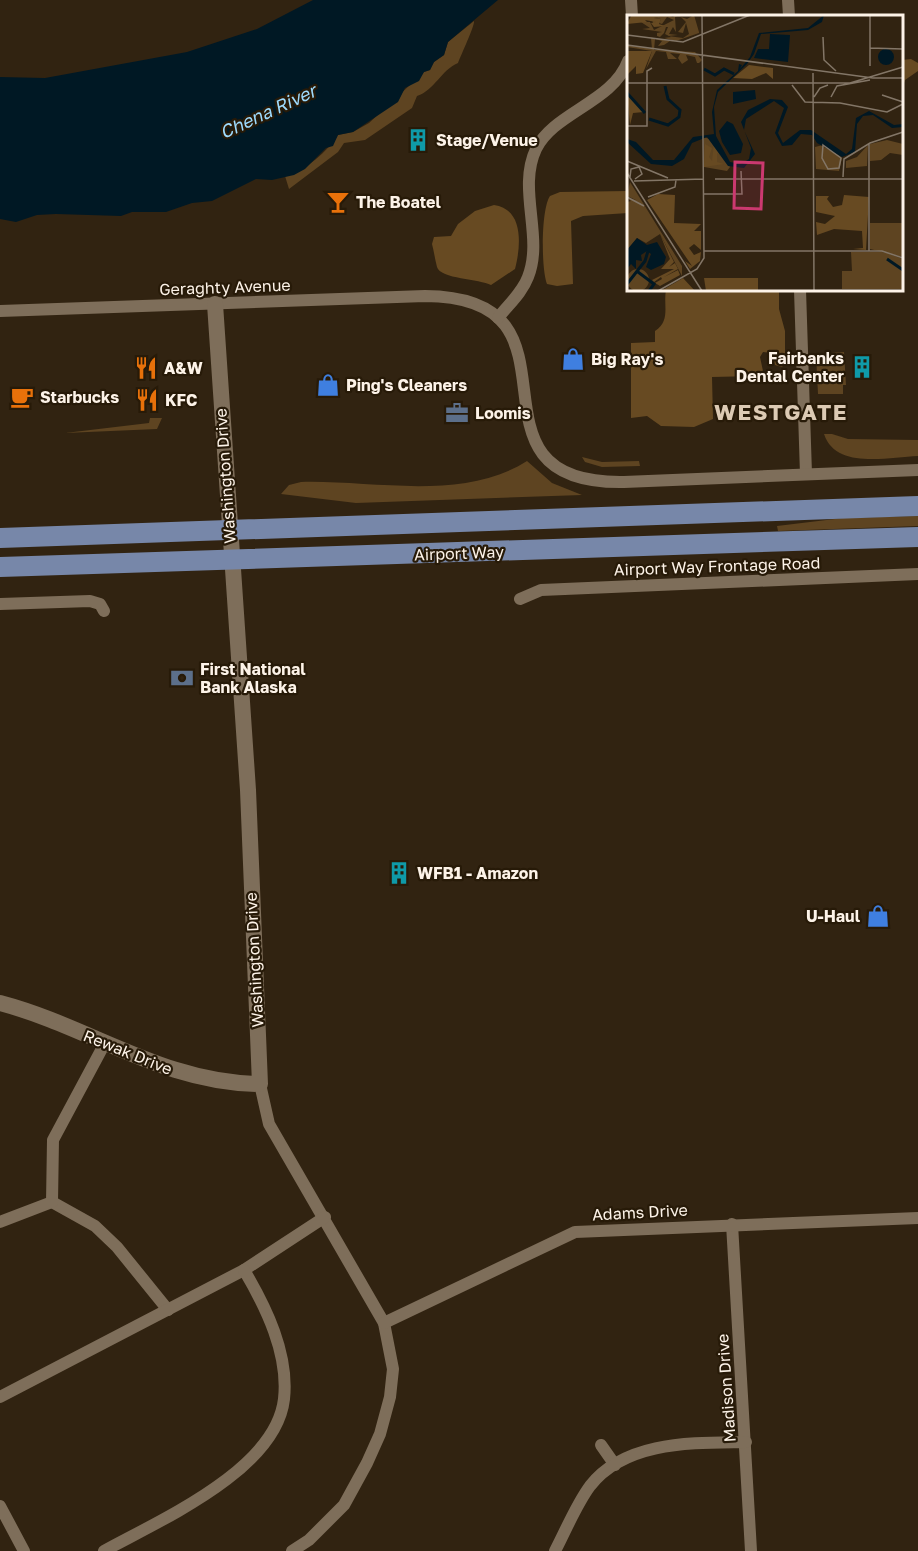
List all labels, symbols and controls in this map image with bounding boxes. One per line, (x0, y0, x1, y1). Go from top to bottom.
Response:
inset map (627, 15, 903, 291)
water label: Chena River (216, 78, 322, 143)
building icon: Stage/Venue (405, 127, 431, 153)
place label: Stage/Venue (436, 130, 538, 150)
bar icon: The Boatel (325, 189, 351, 215)
place label: The Boatel (356, 192, 442, 212)
street label: Geraghty Avenue (159, 275, 291, 299)
shop icon: Big Ray's (560, 346, 586, 372)
place label: Fairbanks Dental Center (736, 348, 844, 386)
place label: Big Ray's (591, 349, 663, 369)
building icon: Fairbanks Dental Center (849, 354, 875, 380)
restaurant icon: A&W (133, 355, 159, 381)
place label: A&W (164, 358, 203, 378)
shop icon: Ping's Cleaners (315, 372, 341, 398)
place label: Ping's Cleaners (346, 375, 467, 395)
cafe icon: Starbucks (9, 384, 35, 410)
place label: Starbucks (40, 387, 119, 407)
restaurant icon: KFC (134, 387, 160, 413)
place label: KFC (165, 390, 197, 410)
district label: WESTGATE (714, 398, 848, 425)
office icon: Loomis (444, 400, 470, 426)
place label: Loomis (475, 403, 531, 423)
street label: Washington Drive (210, 408, 240, 544)
street label: Airport Way (414, 541, 504, 565)
street label: Airport Way Frontage Road (613, 552, 821, 580)
place label: First National Bank Alaska (200, 659, 306, 697)
bank icon: First National Bank Alaska (169, 665, 195, 691)
building icon: WFB1 - Amazon (386, 860, 412, 886)
place label: WFB1 - Amazon (417, 863, 538, 883)
street label: Washington Drive (240, 892, 268, 1028)
shop icon: U-Haul (865, 903, 891, 929)
place label: U-Haul (806, 906, 861, 926)
street label: Rewak Drive (81, 1025, 175, 1079)
street label: Adams Drive (592, 1200, 688, 1224)
street label: Madison Drive (712, 1333, 740, 1443)

